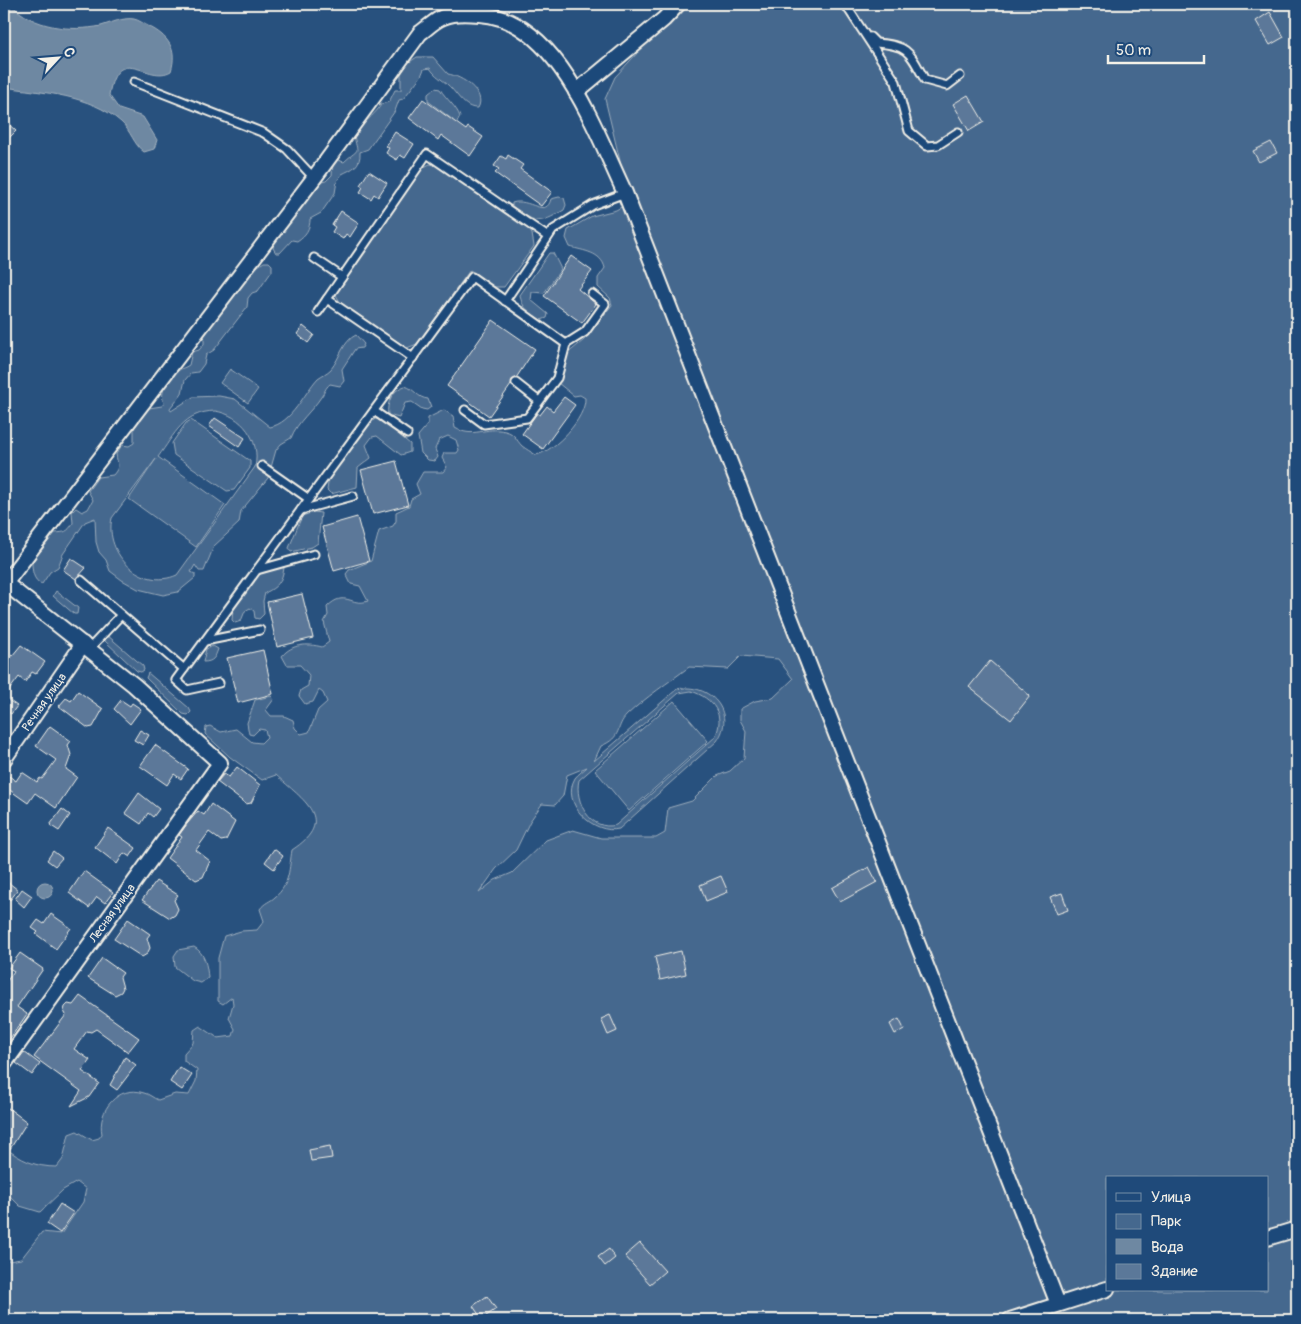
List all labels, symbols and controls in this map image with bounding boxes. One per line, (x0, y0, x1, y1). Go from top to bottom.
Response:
north arrow (32, 32, 82, 82)
scale bar (1108, 32, 1205, 64)
text: 50 m (1116, 41, 1151, 60)
text: С (60, 45, 79, 60)
street label: Речная улица (19, 670, 70, 734)
street label: Лесная улица (85, 881, 139, 946)
legend (1106, 1176, 1268, 1292)
text: Улица (1151, 1188, 1191, 1207)
text: Парк (1151, 1212, 1182, 1231)
text: Вода (1151, 1238, 1184, 1257)
text: Здание (1151, 1262, 1198, 1281)

